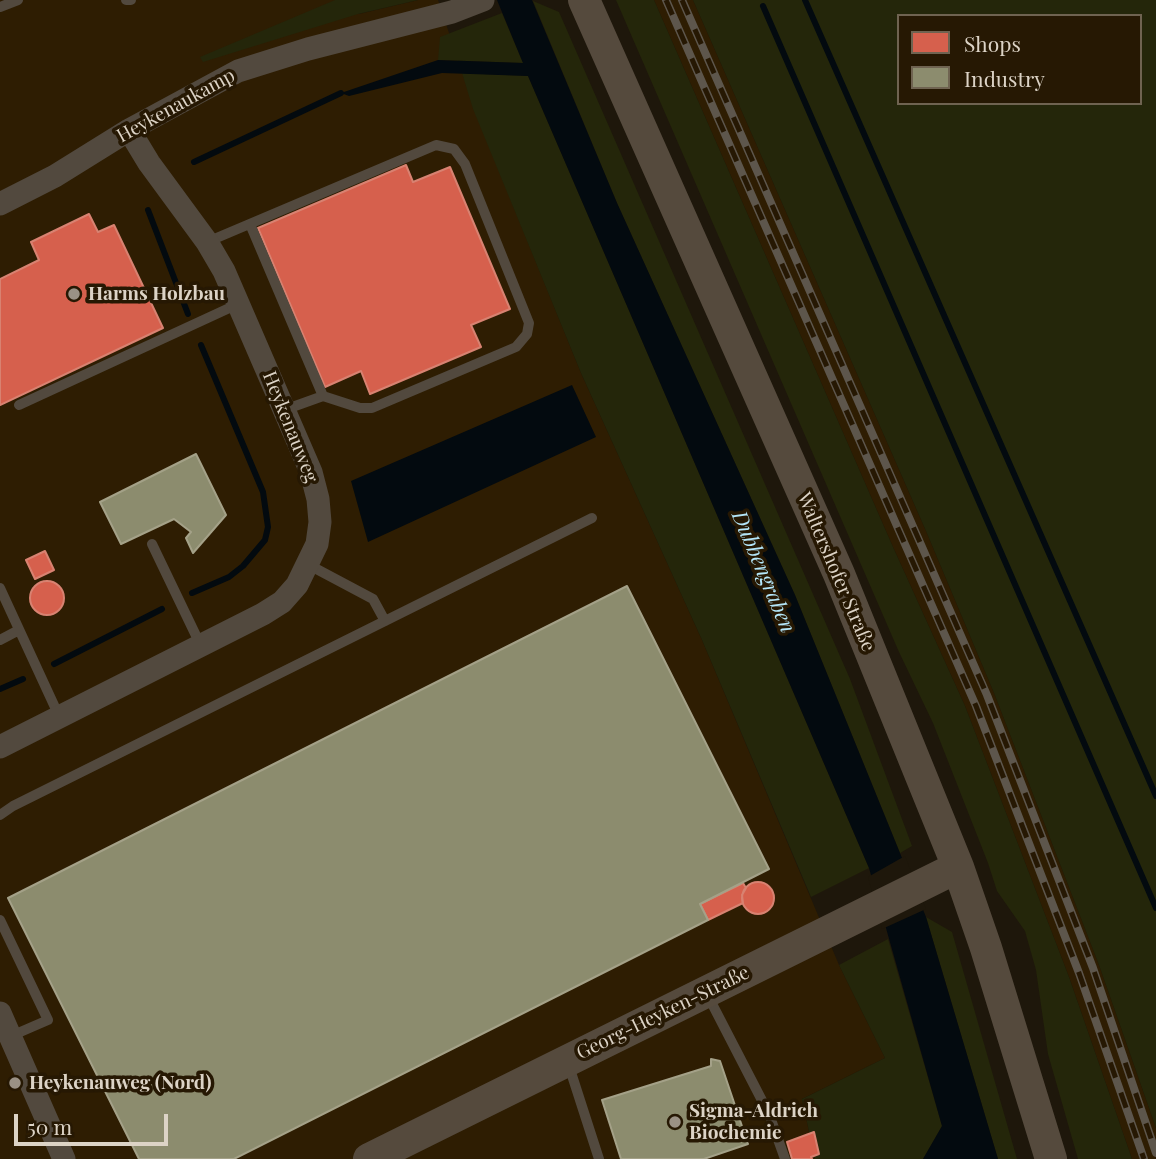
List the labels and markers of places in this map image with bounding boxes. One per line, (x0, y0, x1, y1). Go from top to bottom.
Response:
place label: Harms Holzbau (88, 283, 225, 305)
marker: Harms Holzbau (66, 286, 82, 302)
place label: Heykenauweg (Nord) (29, 1072, 212, 1094)
marker: Heykenauweg (Nord) (7, 1075, 23, 1091)
place label: Sigma-Aldrich Biochemie (689, 1100, 818, 1144)
marker: Sigma-Aldrich Biochemie (667, 1114, 683, 1130)

